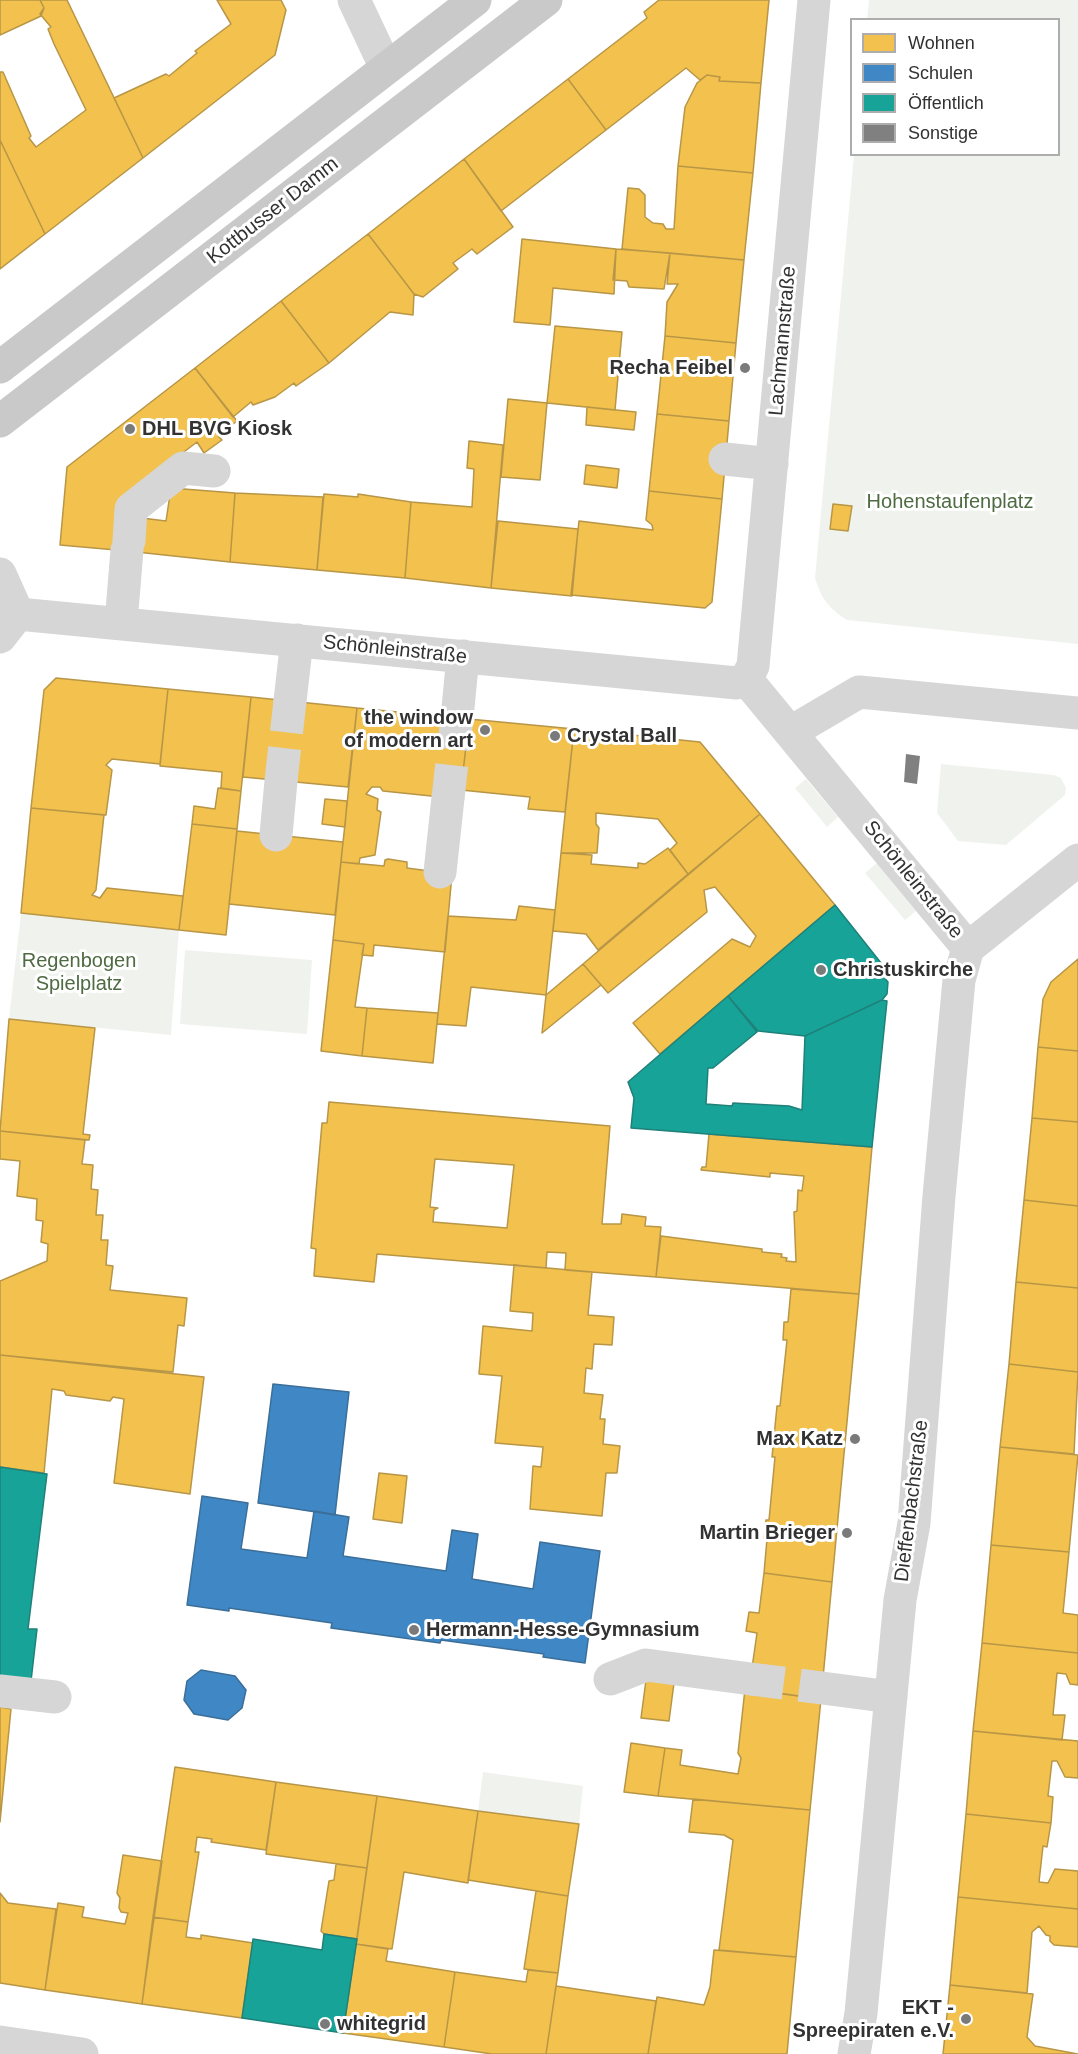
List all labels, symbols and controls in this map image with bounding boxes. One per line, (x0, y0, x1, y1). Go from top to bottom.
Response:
legend (850, 18, 1060, 156)
text: Wohnen (908, 33, 975, 53)
text: Schulen (908, 63, 973, 83)
text: Öffentlich (908, 93, 984, 113)
text: Sonstige (908, 123, 978, 143)
street label: Kottbusser Damm (203, 152, 343, 270)
street label: Lachmannstraße (765, 265, 801, 417)
place label: Recha Feibel (610, 356, 733, 380)
marker: Recha Feibel (738, 361, 752, 375)
place label: DHL BVG Kiosk (142, 417, 292, 441)
marker: DHL BVG Kiosk (123, 422, 137, 436)
park label: Hohenstaufenplatz (867, 490, 1033, 514)
street label: Schönleinstraße (322, 631, 468, 669)
place label: the window of modern art (344, 706, 473, 753)
marker: the window of modern art (478, 723, 492, 737)
place label: Crystal Ball (567, 724, 677, 748)
marker: Crystal Ball (548, 729, 562, 743)
street label: Schönleinstraße (858, 816, 968, 944)
park label: Regenbogen Spielplatz (22, 949, 136, 996)
place label: Christuskirche (833, 958, 973, 982)
marker: Christuskirche (814, 963, 828, 977)
street label: Dieffenbachstraße (890, 1419, 934, 1583)
place label: Max Katz (756, 1427, 843, 1451)
marker: Max Katz (848, 1432, 862, 1446)
place label: Martin Brieger (699, 1521, 835, 1545)
marker: Martin Brieger (840, 1526, 854, 1540)
place label: Hermann-Hesse-Gymnasium (426, 1618, 699, 1642)
marker: Hermann-Hesse-Gymnasium (407, 1623, 421, 1637)
place label: EKT - Spreepiraten e.V. (792, 1996, 954, 2043)
place label: whitegrid (337, 2012, 426, 2036)
marker: EKT - Spreepiraten e.V. (959, 2012, 973, 2026)
marker: whitegrid (318, 2017, 332, 2031)

